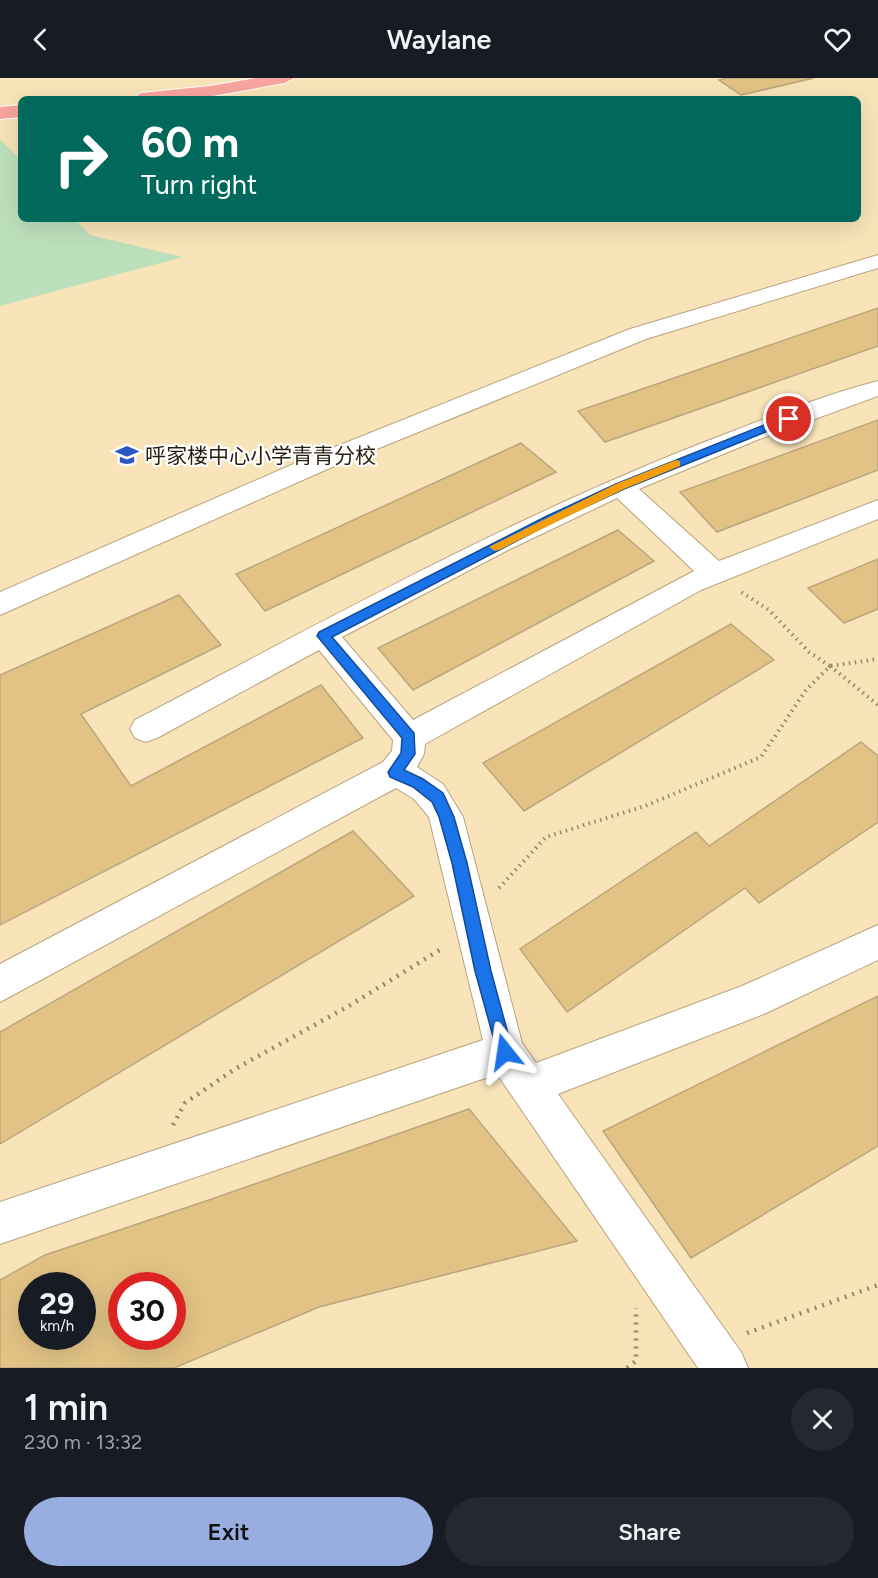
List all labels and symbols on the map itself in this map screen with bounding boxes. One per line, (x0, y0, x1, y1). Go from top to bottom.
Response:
pin (763, 393, 814, 444)
school or university icon: 呼家楼中心小学青青分校 (114, 442, 140, 468)
place label: 呼家楼中心小学青青分校 (145, 443, 376, 468)
position arrow (473, 1020, 537, 1084)
speed limit sign: 30 (108, 1272, 186, 1350)

